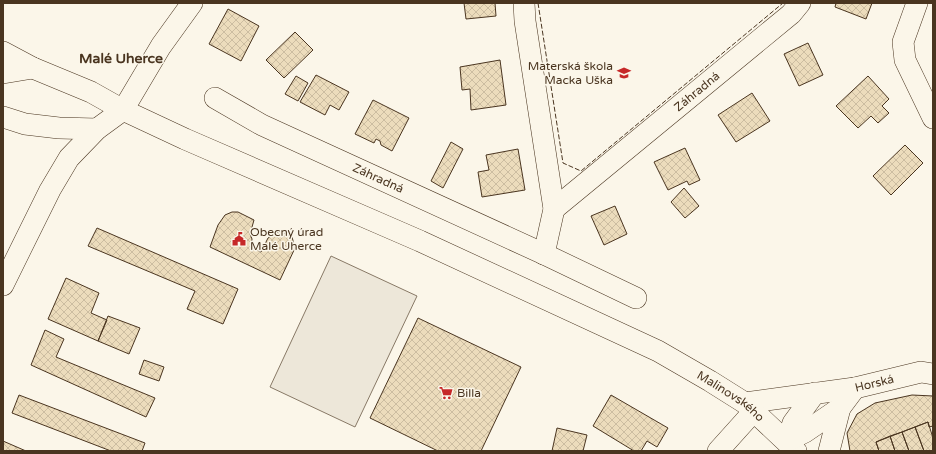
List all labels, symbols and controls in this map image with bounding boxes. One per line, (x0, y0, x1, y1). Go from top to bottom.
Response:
district label: Malé Uherce (79, 50, 163, 67)
place label: Materská škola Macka Uška (528, 59, 613, 87)
school or university icon: Materská škola Macka Uška (616, 65, 632, 81)
street label: Záhradná (671, 69, 722, 114)
street label: Záhradná (350, 160, 406, 196)
place label: Obecný úrad Malé Uherce (250, 225, 323, 253)
public building icon: Obecný úrad Malé Uherce (231, 231, 247, 247)
street label: Malinovského (695, 368, 767, 424)
street label: Horská (853, 372, 895, 395)
supermarket icon: Billa (438, 385, 454, 401)
place label: Billa (457, 386, 481, 400)

